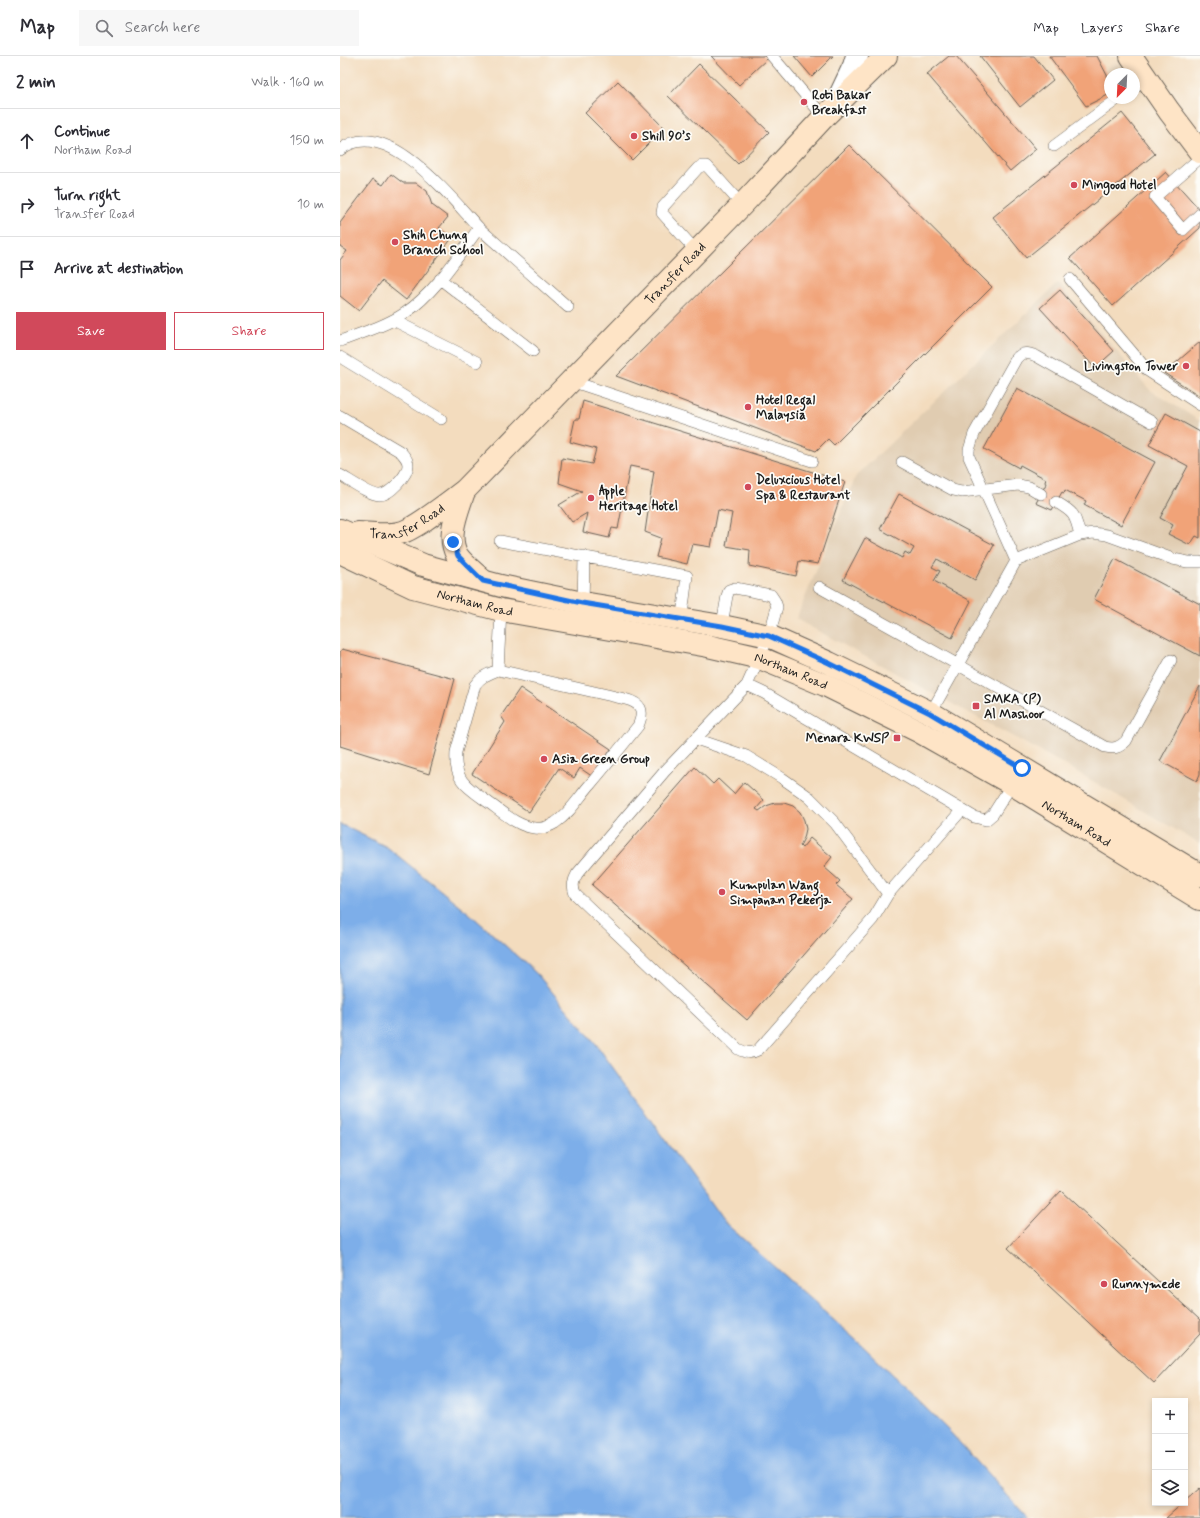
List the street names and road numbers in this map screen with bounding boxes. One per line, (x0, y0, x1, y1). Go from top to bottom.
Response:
street label: Transfer Road (641, 239, 710, 309)
street label: Transfer Road (369, 500, 448, 543)
street label: Northam Road (435, 585, 514, 620)
street label: Northam Road (753, 649, 830, 694)
street label: Northam Road (1039, 796, 1114, 851)

